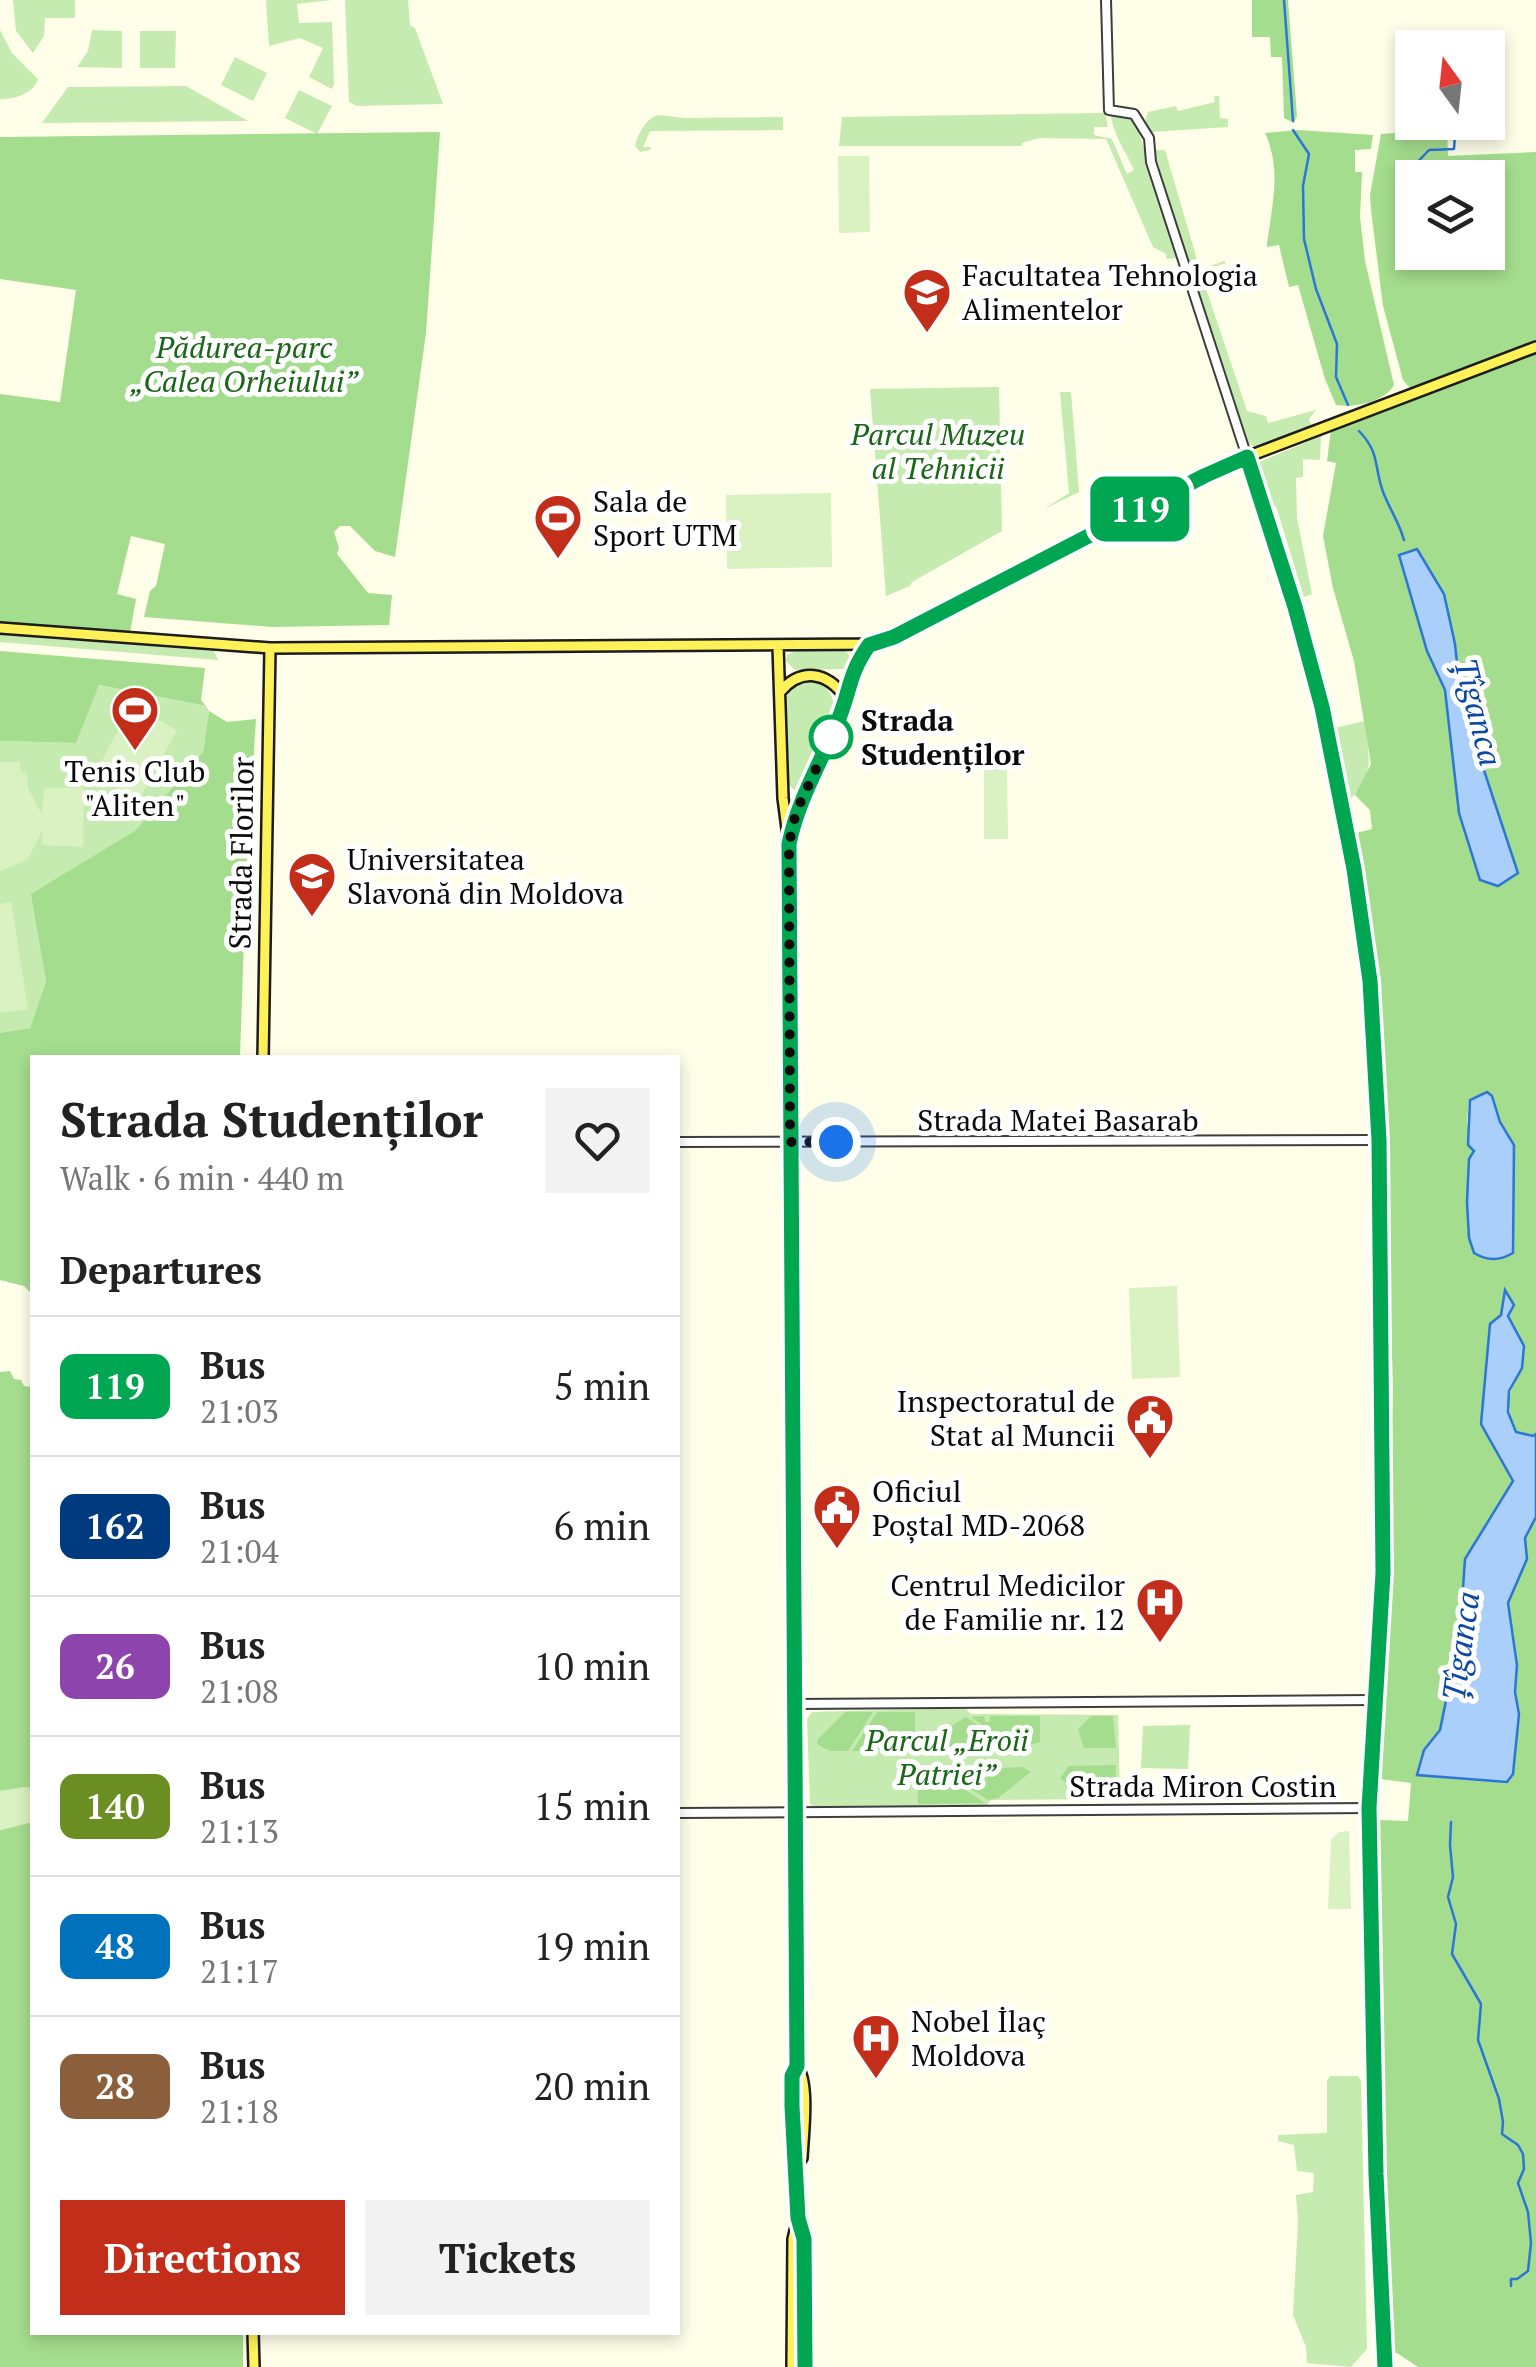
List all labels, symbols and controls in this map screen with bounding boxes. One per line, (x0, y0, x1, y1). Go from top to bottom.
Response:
north arrow (1395, 30, 1505, 140)
map controls (1395, 30, 1505, 270)
button: layers (1395, 160, 1505, 270)
place label: Facultatea Tehnologia Alimentelor (962, 255, 1258, 329)
school or university icon: Facultatea Tehnologia Alimentelor (901, 266, 953, 334)
park label: Pădurea-parc „Calea Orheiului” (130, 327, 359, 401)
park label: Parcul Muzeu al Tehnicii (850, 414, 1025, 488)
line badge: 119 (1082, 476, 1198, 542)
place label: Sala de Sport UTM (593, 481, 737, 555)
text: 119 (1110, 486, 1170, 532)
sports icon: Sala de Sport UTM (532, 492, 584, 560)
water label: Țîganca (1445, 654, 1513, 770)
sports icon: Tenis Club "Aliten" (109, 684, 161, 752)
place label: Strada Studenților (861, 700, 1024, 774)
marker: Strada Studenților (810, 716, 852, 758)
place label: Tenis Club "Aliten" (65, 751, 205, 825)
street label: Strada Florilor (219, 756, 263, 950)
place label: Universitatea Slavonă din Moldova (347, 839, 624, 913)
school or university icon: Universitatea Slavonă din Moldova (286, 850, 338, 918)
text: Strada Studenților (60, 1087, 483, 1151)
button: heart (545, 1088, 650, 1193)
street label: Strada Matei Basarab (917, 1100, 1199, 1140)
your location (811, 1117, 861, 1167)
text: Walk · 6 min · 440 m (60, 1157, 344, 1199)
text: Departures (60, 1245, 262, 1295)
text: Bus (200, 1340, 265, 1390)
text: 5 min (554, 1361, 650, 1411)
text: 119 (85, 1363, 145, 1409)
place label: Inspectoratul de Stat al Muncii (897, 1381, 1115, 1455)
text: 21:03 (200, 1390, 279, 1432)
public building icon: Inspectoratul de Stat al Muncii (1124, 1392, 1176, 1460)
place label: Oficiul Poștal MD-2068 (872, 1471, 1085, 1545)
text: Bus (200, 1480, 265, 1530)
public building icon: Oficiul Poștal MD-2068 (811, 1482, 863, 1550)
text: 6 min (554, 1501, 650, 1551)
text: 162 (85, 1503, 145, 1549)
text: 21:04 (200, 1530, 279, 1572)
place label: Centrul Medicilor de Familie nr. 12 (890, 1565, 1125, 1639)
hospital icon: Centrul Medicilor de Familie nr. 12 (1134, 1576, 1186, 1644)
water label: Țîganca (1432, 1589, 1488, 1703)
text: Bus (200, 1620, 265, 1670)
text: 10 min (533, 1641, 650, 1691)
text: 26 (95, 1643, 135, 1689)
text: 21:08 (200, 1670, 279, 1712)
park label: Parcul „Eroii Patriei” (864, 1720, 1029, 1794)
text: Bus (200, 1760, 265, 1810)
street label: Strada Miron Costin (1069, 1766, 1337, 1806)
text: 15 min (533, 1781, 650, 1831)
text: 140 (85, 1783, 145, 1829)
text: 21:13 (200, 1810, 279, 1852)
text: Bus (200, 1900, 265, 1950)
text: 19 min (533, 1921, 650, 1971)
text: 48 (95, 1923, 135, 1969)
text: 21:17 (200, 1950, 279, 1992)
place label: Nobel İlaç Moldova (911, 2001, 1046, 2075)
hospital icon: Nobel İlaç Moldova (850, 2012, 902, 2080)
text: Bus (200, 2040, 265, 2090)
text: 20 min (533, 2061, 650, 2111)
text: 28 (95, 2063, 135, 2109)
text: 21:18 (200, 2090, 279, 2132)
button: Directions (60, 2200, 345, 2315)
button: Tickets (365, 2200, 650, 2315)

